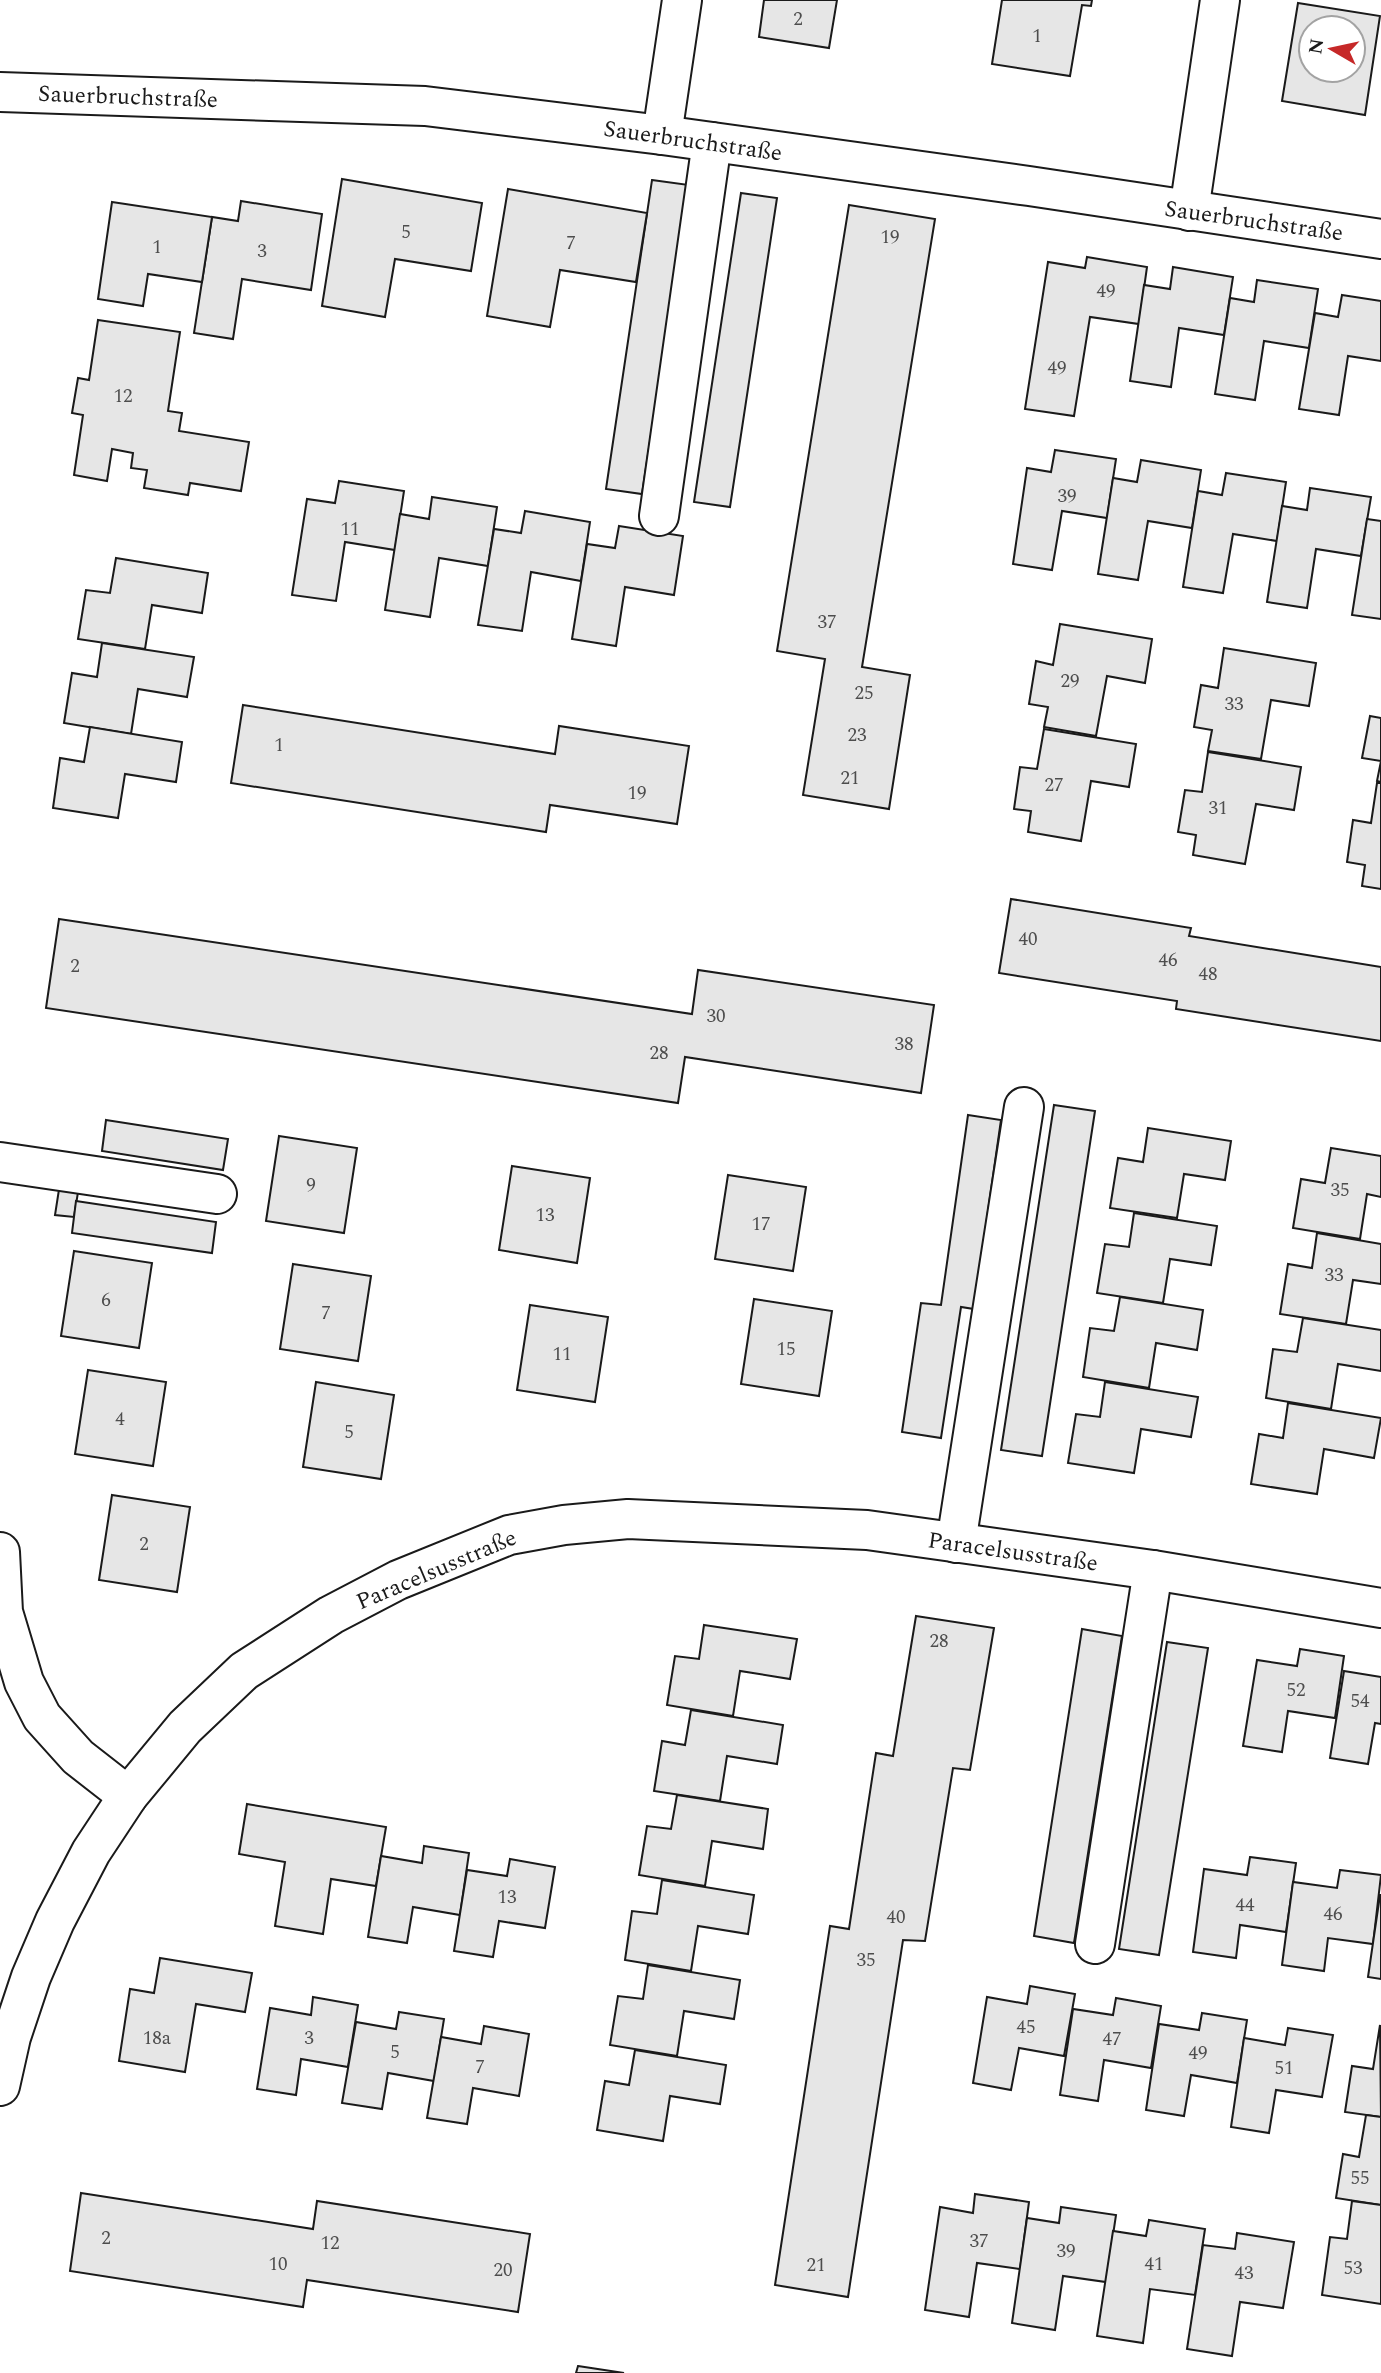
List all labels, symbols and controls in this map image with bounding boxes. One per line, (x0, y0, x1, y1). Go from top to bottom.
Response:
house number: 2 (793, 5, 803, 34)
north arrow (1297, 14, 1367, 84)
house number: 1 (1032, 22, 1042, 51)
text: N (1301, 37, 1332, 57)
street label: Sauerbruchstraße (37, 77, 219, 118)
street label: Sauerbruchstraße (601, 112, 784, 171)
street label: Sauerbruchstraße (1162, 192, 1345, 251)
house number: 5 (401, 218, 411, 247)
house number: 19 (880, 223, 900, 252)
house number: 7 (566, 229, 576, 258)
house number: 1 (152, 233, 162, 262)
house number: 3 (257, 237, 267, 266)
house number: 49 (1096, 277, 1116, 306)
house number: 49 (1047, 354, 1067, 383)
house number: 12 (113, 382, 133, 411)
house number: 39 (1057, 482, 1077, 511)
house number: 11 (340, 515, 360, 544)
house number: 37 (817, 608, 837, 637)
house number: 29 (1060, 667, 1080, 696)
house number: 25 (854, 679, 874, 708)
house number: 33 (1224, 690, 1244, 719)
house number: 23 (847, 721, 867, 750)
house number: 1 (274, 731, 284, 760)
house number: 21 (840, 764, 860, 793)
house number: 27 (1044, 771, 1064, 800)
house number: 19 (627, 779, 647, 808)
house number: 31 (1208, 794, 1228, 823)
house number: 40 (1018, 925, 1038, 954)
house number: 46 (1158, 946, 1178, 975)
house number: 2 (70, 952, 80, 981)
house number: 48 (1198, 960, 1218, 989)
house number: 30 (706, 1002, 726, 1031)
house number: 38 (894, 1030, 914, 1059)
house number: 28 (649, 1039, 669, 1068)
house number: 9 (306, 1171, 316, 1200)
house number: 35 (1330, 1176, 1350, 1205)
house number: 13 (535, 1201, 555, 1230)
house number: 17 (751, 1210, 771, 1239)
house number: 33 (1324, 1261, 1344, 1290)
house number: 6 (101, 1286, 111, 1315)
house number: 7 (321, 1299, 331, 1328)
house number: 15 (776, 1335, 796, 1364)
house number: 11 (552, 1340, 572, 1369)
house number: 4 (115, 1405, 125, 1434)
house number: 5 (344, 1418, 354, 1447)
street label: Paracelsusstraße (351, 1521, 522, 1620)
street label: Paracelsusstraße (926, 1523, 1100, 1582)
house number: 2 (139, 1530, 149, 1559)
house number: 28 (929, 1627, 949, 1656)
house number: 52 (1286, 1676, 1306, 1705)
house number: 54 (1350, 1687, 1370, 1716)
house number: 13 (497, 1883, 517, 1912)
house number: 44 (1235, 1891, 1255, 1920)
house number: 46 (1323, 1900, 1343, 1929)
house number: 40 (886, 1903, 906, 1932)
house number: 35 (856, 1946, 876, 1975)
house number: 45 (1016, 2013, 1036, 2042)
house number: 18a (143, 2024, 172, 2053)
house number: 3 (304, 2024, 314, 2053)
house number: 47 (1102, 2025, 1122, 2054)
house number: 5 (390, 2038, 400, 2067)
house number: 49 (1188, 2039, 1208, 2068)
house number: 7 (475, 2053, 485, 2082)
house number: 51 (1274, 2054, 1294, 2083)
house number: 55 (1350, 2164, 1370, 2193)
house number: 2 (101, 2224, 111, 2253)
house number: 37 (969, 2227, 989, 2256)
house number: 12 (320, 2229, 340, 2258)
house number: 39 (1056, 2237, 1076, 2266)
house number: 10 (268, 2250, 288, 2279)
house number: 41 (1144, 2250, 1164, 2279)
house number: 21 (806, 2251, 826, 2280)
house number: 53 (1343, 2254, 1363, 2283)
house number: 20 (493, 2256, 513, 2285)
house number: 43 (1234, 2259, 1254, 2288)

